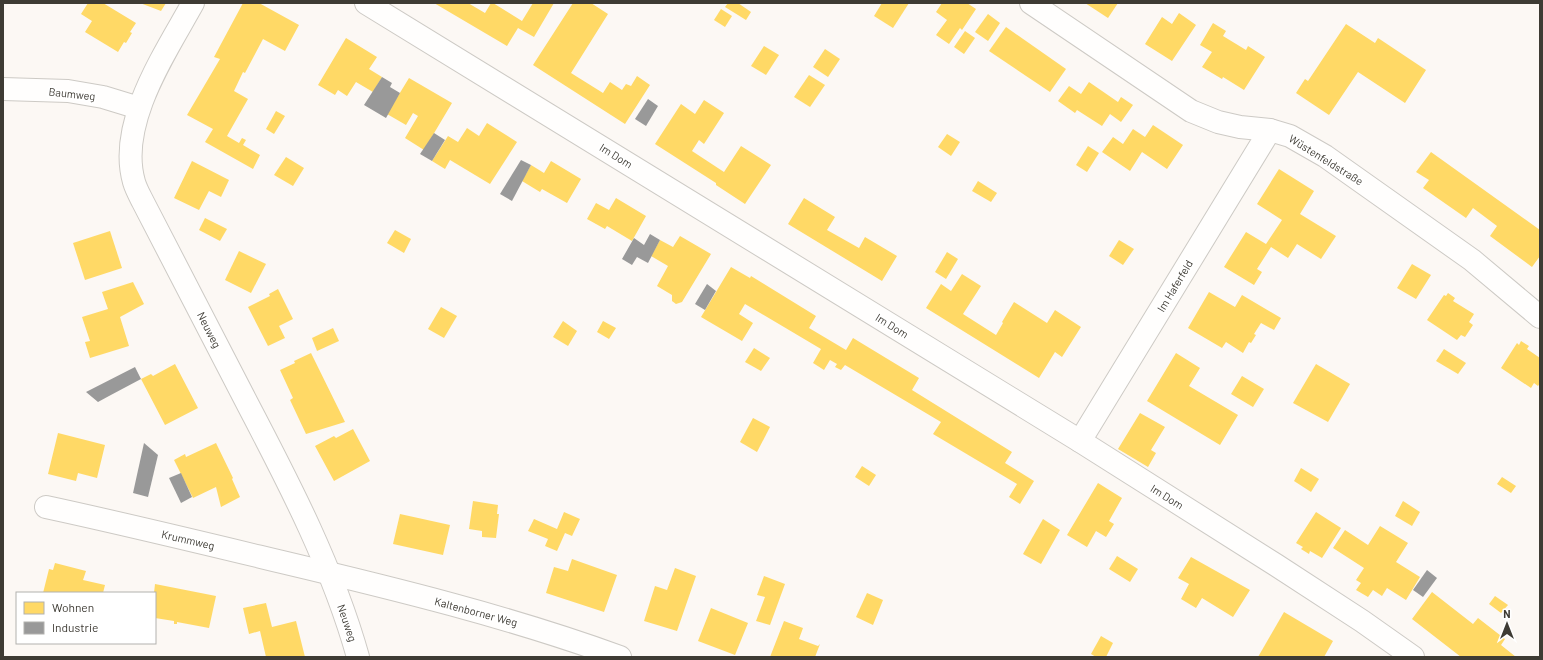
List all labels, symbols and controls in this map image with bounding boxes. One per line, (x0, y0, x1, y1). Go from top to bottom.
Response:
street label: Baumweg (48, 85, 96, 102)
street label: Wüstenfeldstraße (1287, 132, 1366, 188)
street label: Im Dom (598, 141, 635, 171)
street label: Im Haferfeld (1154, 257, 1195, 314)
street label: Neuweg (195, 310, 224, 350)
street label: Im Dom (874, 311, 911, 341)
street label: Im Dom (1149, 482, 1186, 512)
street label: Krummweg (160, 527, 216, 552)
legend (16, 592, 156, 644)
street label: Kaltenborner Weg (433, 594, 519, 629)
text: Wohnen (52, 600, 94, 614)
street label: Neuweg (335, 602, 360, 643)
north arrow (1487, 604, 1527, 644)
text: N (1503, 607, 1511, 620)
text: Industrie (52, 620, 98, 634)

